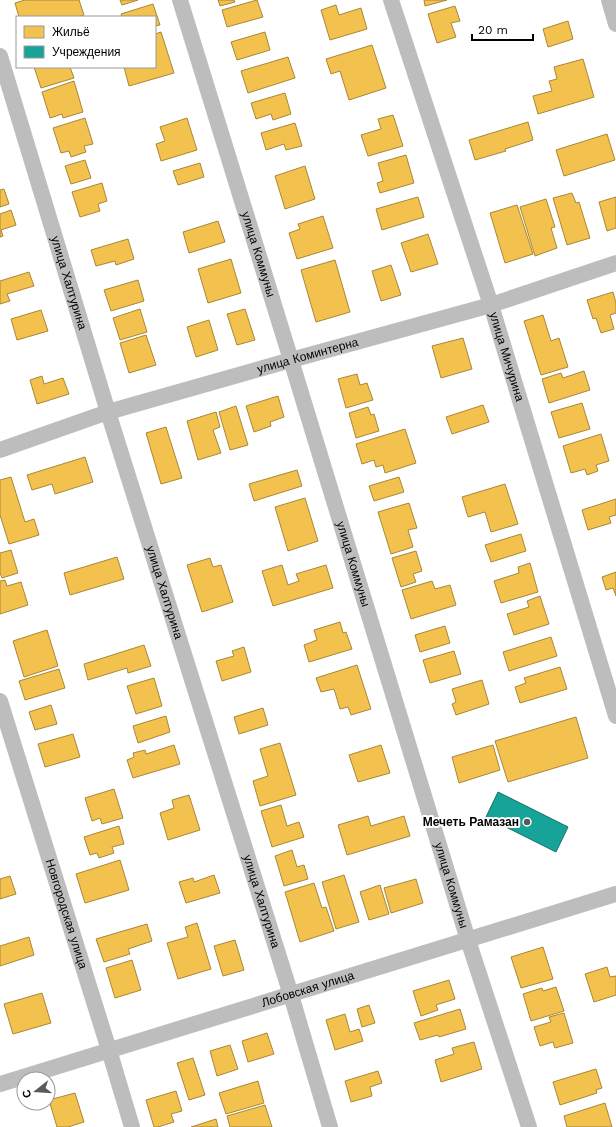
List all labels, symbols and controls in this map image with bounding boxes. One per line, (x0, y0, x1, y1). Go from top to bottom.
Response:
legend (16, 16, 156, 68)
scale bar (472, 16, 533, 42)
text: 20 m (478, 23, 508, 37)
text: Жильё (52, 25, 90, 39)
text: Учреждения (52, 45, 121, 59)
street label: улица Коммуны (239, 210, 278, 299)
street label: улица Халтурина (48, 234, 90, 332)
street label: улица Мичурина (487, 310, 527, 403)
street label: улица Коминтерна (255, 335, 360, 376)
street label: улица Коммуны (334, 520, 373, 608)
street label: улица Халтурина (143, 544, 186, 641)
place label: Мечеть Рамазан (423, 815, 519, 829)
marker: Мечеть Рамазан (522, 817, 532, 827)
street label: улица Коммуны (432, 841, 471, 930)
street label: улица Халтурина (240, 853, 283, 950)
street label: Новгородская улица (43, 857, 90, 971)
street label: Лобовская улица (260, 968, 356, 1010)
north arrow (16, 1071, 56, 1111)
text: С (20, 1088, 34, 1099)

